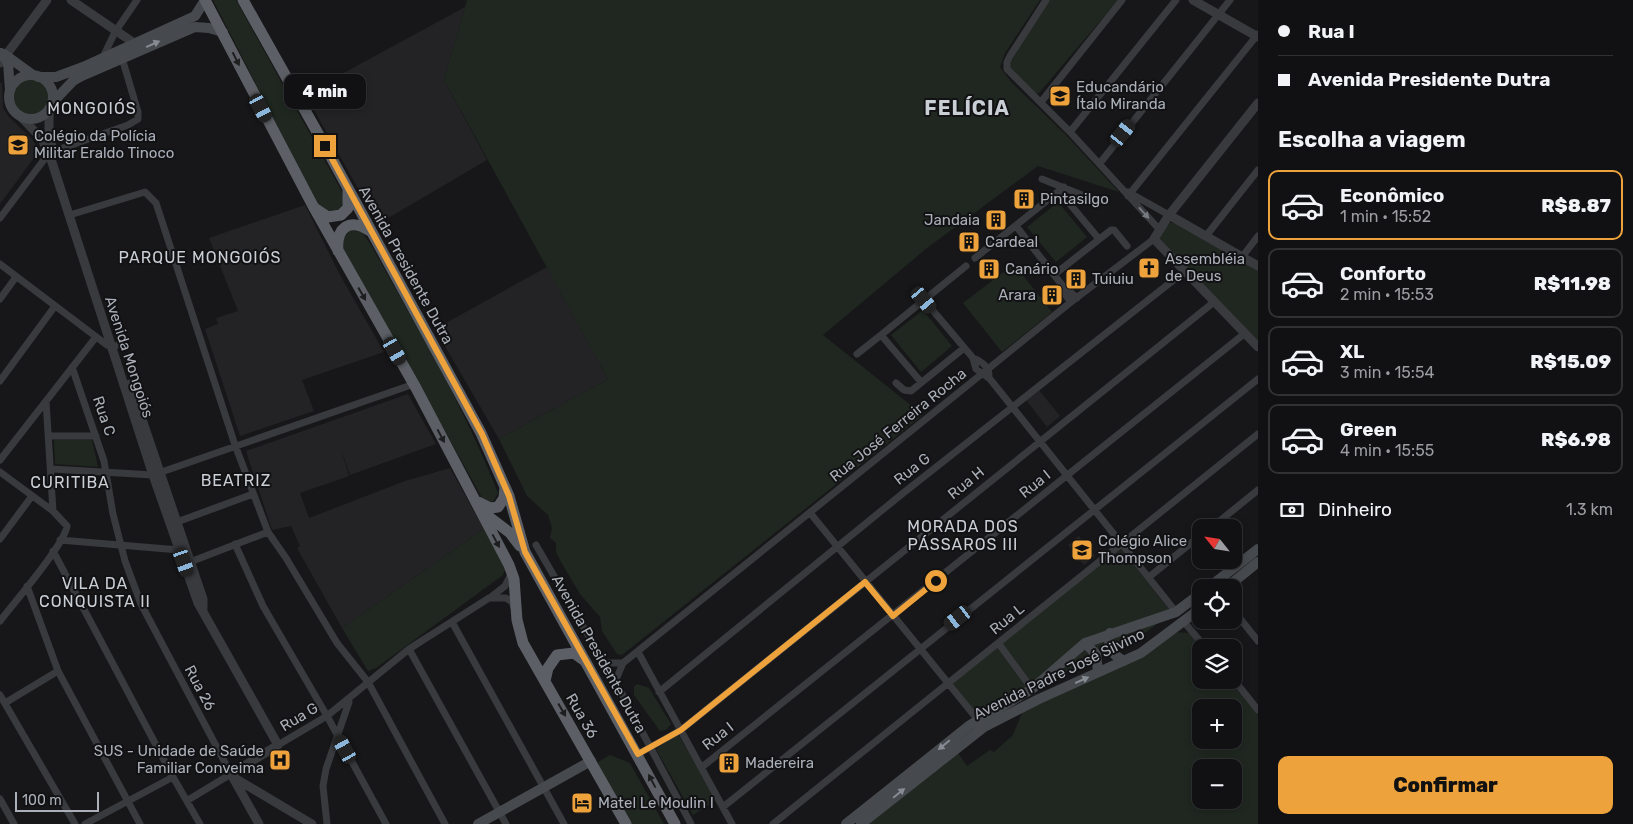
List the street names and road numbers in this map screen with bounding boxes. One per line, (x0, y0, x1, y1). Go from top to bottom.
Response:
street label: Avenida Presidente Dutra (355, 183, 457, 347)
street label: Avenida Mongoiós (101, 294, 157, 420)
street label: Rua José Ferreira Rocha (826, 364, 970, 486)
street label: Rua C (89, 394, 119, 438)
street label: Rua G (890, 449, 934, 489)
street label: Rua H (944, 463, 988, 503)
street label: Rua I (1016, 466, 1054, 502)
street label: Avenida Presidente Dutra (548, 572, 650, 736)
street label: Rua L (986, 599, 1028, 638)
street label: Avenida Padre José Silvino (971, 625, 1147, 723)
street label: Rua 26 (181, 662, 219, 714)
street label: Rua 36 (562, 690, 602, 742)
street label: Rua G (277, 699, 321, 735)
street label: Rua I (699, 718, 737, 754)

